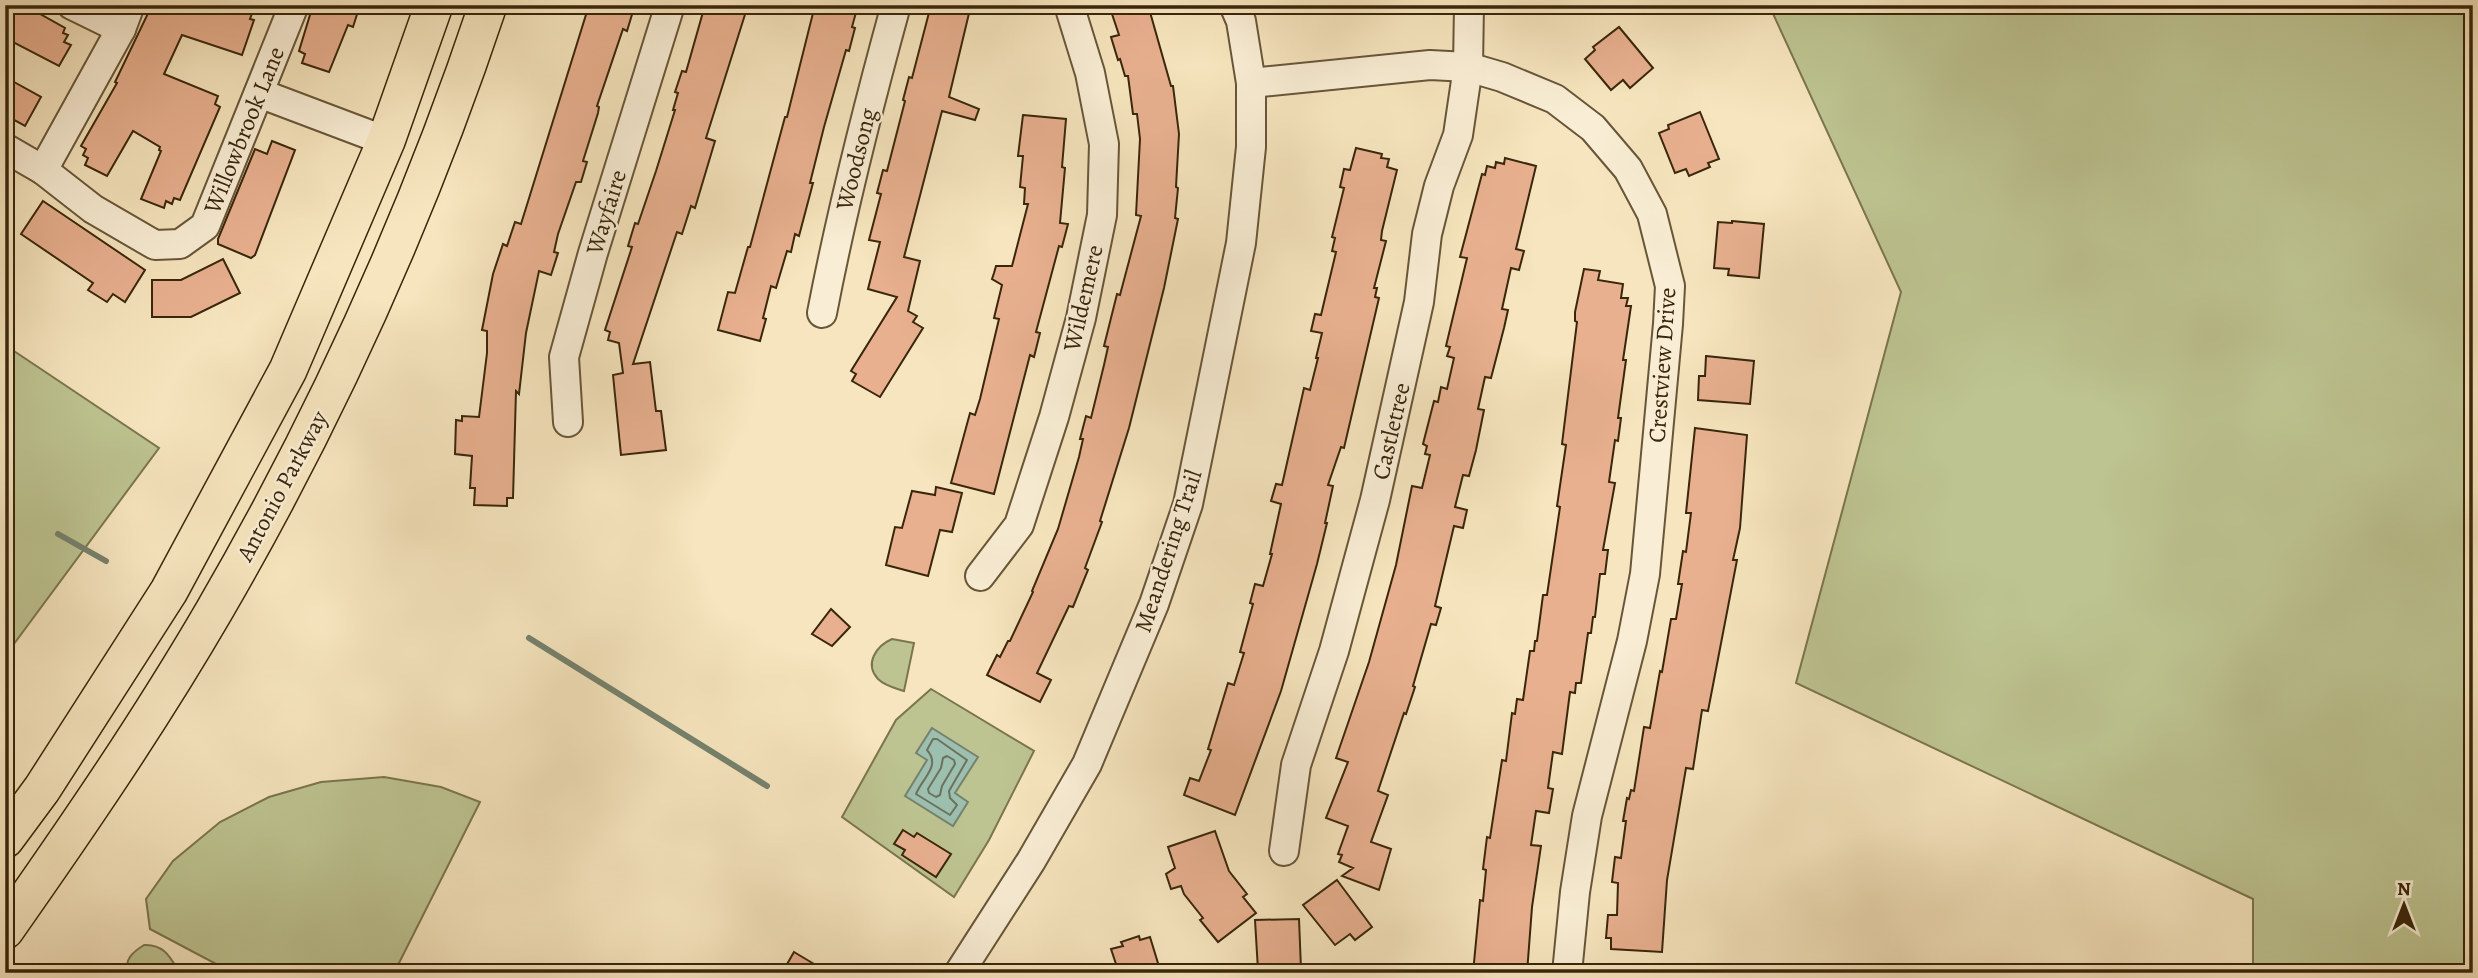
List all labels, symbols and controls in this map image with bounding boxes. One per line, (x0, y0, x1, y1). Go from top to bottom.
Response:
street label: Willowbrook Lane (196, 42, 292, 219)
street label: Woodsong (828, 105, 884, 214)
street label: Wayfaire (578, 166, 634, 259)
street label: Wildemere (1055, 242, 1111, 355)
street label: Crestview Drive (1641, 286, 1683, 444)
street label: Castletree (1364, 379, 1418, 483)
street label: Antonio Parkway (228, 405, 335, 568)
street label: Meandering Trail (1127, 465, 1209, 637)
north arrow (2370, 870, 2440, 940)
text: N (2397, 876, 2411, 902)

